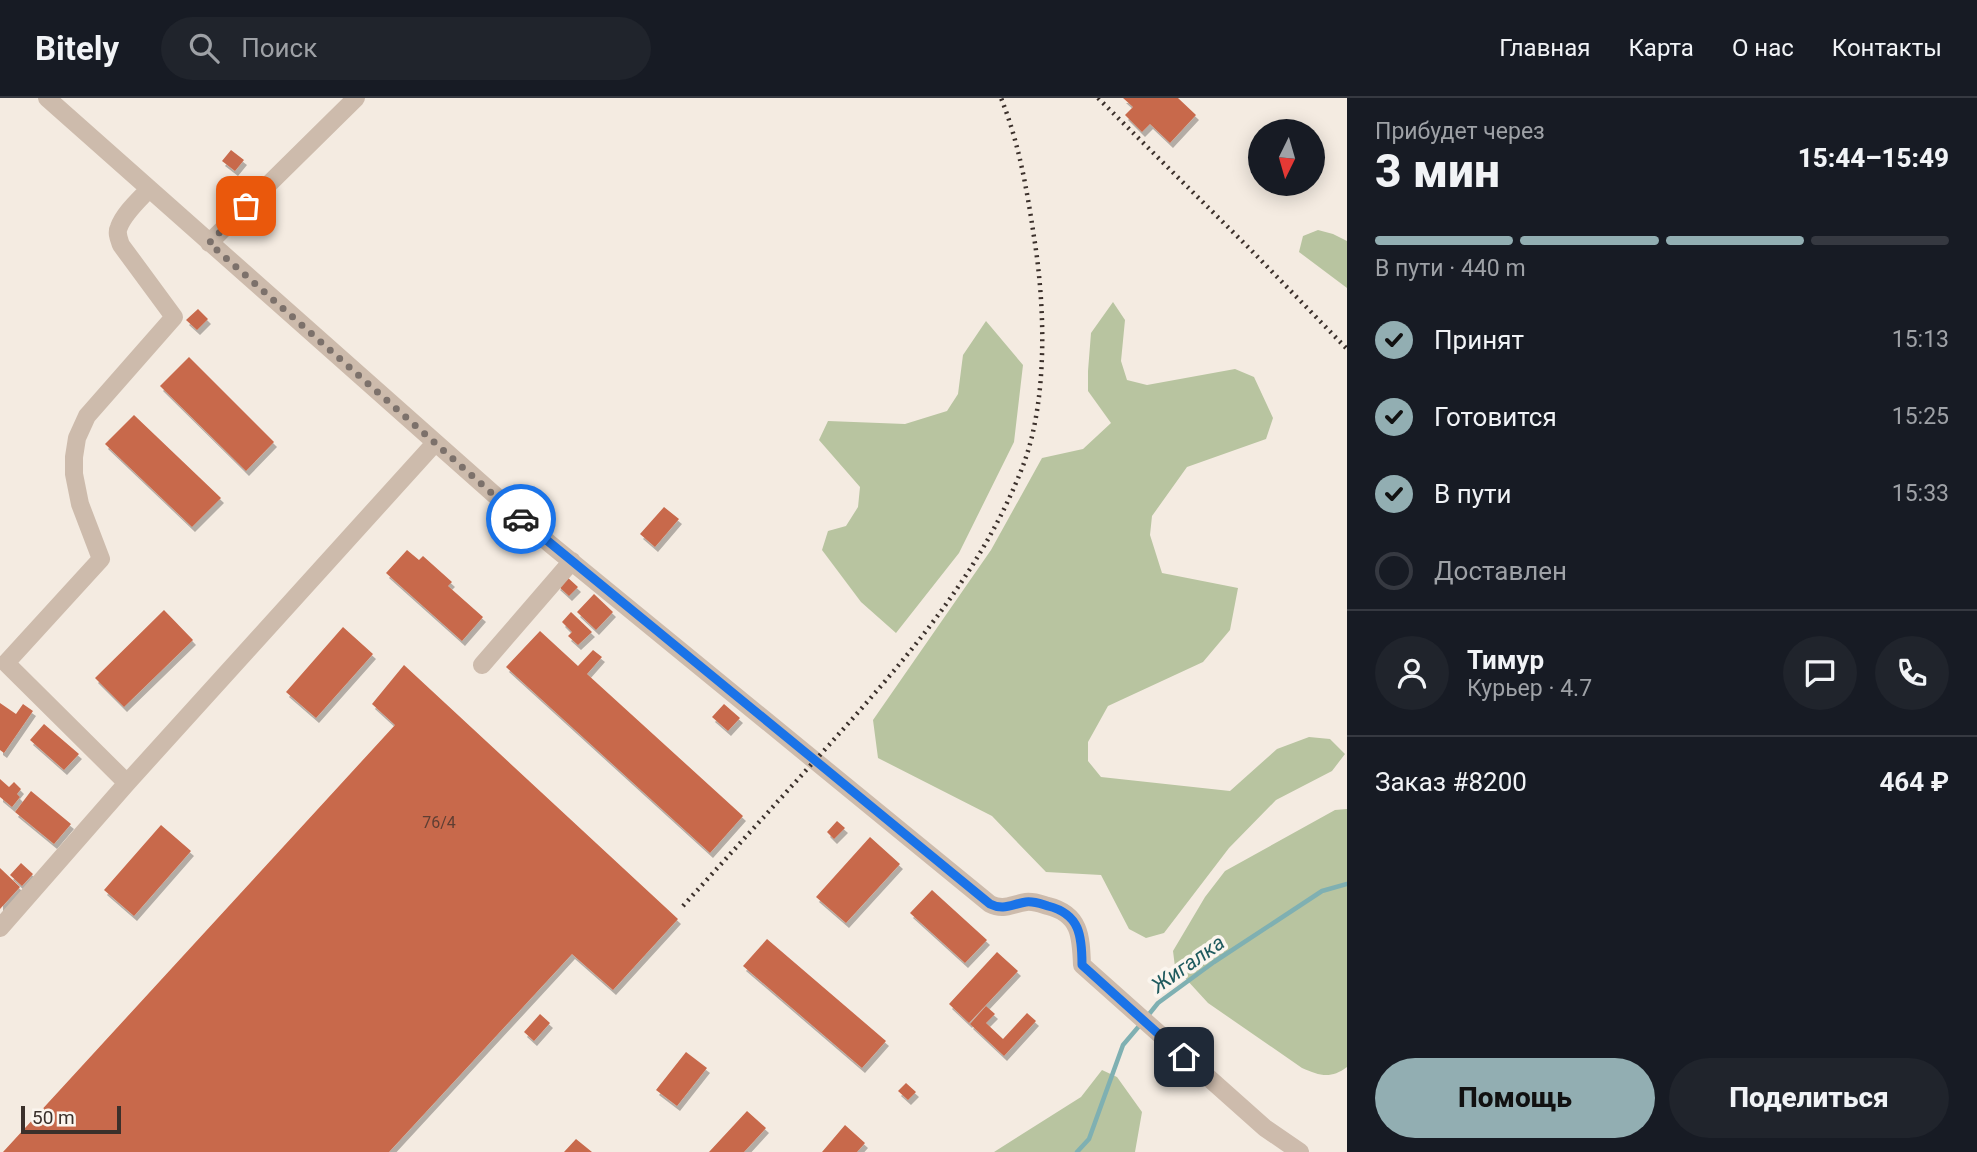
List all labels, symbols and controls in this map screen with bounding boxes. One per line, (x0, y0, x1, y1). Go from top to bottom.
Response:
search box (161, 17, 651, 80)
text: Bitely (35, 29, 119, 68)
icon: search (185, 29, 223, 67)
text: Поиск (241, 33, 317, 63)
text: Главная (1499, 34, 1590, 62)
text: Карта (1628, 34, 1694, 62)
text: О нас (1732, 34, 1794, 62)
text: Контакты (1832, 34, 1942, 62)
text: Прибудет через (1375, 118, 1545, 145)
north arrow (1248, 119, 1325, 196)
map controls (1248, 119, 1325, 196)
text: 15:44–15:49 (1798, 143, 1949, 173)
text: 3 мин (1375, 144, 1500, 198)
pin (216, 176, 276, 236)
icon: bag (227, 187, 265, 225)
text: В пути · 440 m (1375, 255, 1526, 282)
icon: check (1375, 321, 1413, 359)
text: Принят (1434, 325, 1524, 355)
text: 15:13 (1892, 326, 1949, 353)
icon: check (1375, 398, 1413, 436)
text: Готовится (1434, 402, 1557, 432)
text: 15:25 (1892, 403, 1949, 430)
icon: check (1375, 475, 1413, 513)
text: В пути (1434, 479, 1511, 509)
text: 15:33 (1892, 480, 1949, 507)
courier (486, 484, 556, 554)
icon: car (502, 500, 540, 538)
text: Доставлен (1434, 556, 1567, 586)
button: person (1375, 636, 1449, 710)
button: chat (1783, 636, 1857, 710)
button: phone (1875, 636, 1949, 710)
text: Тимур (1467, 645, 1544, 675)
text: Курьер · 4.7 (1467, 675, 1592, 702)
text: Заказ #8200 (1375, 767, 1527, 797)
text: 464 ₽ (1879, 767, 1949, 797)
house number: 76/4 (422, 813, 456, 832)
water label: Жигалка (1146, 930, 1229, 998)
pin (1154, 1027, 1214, 1087)
icon: home (1165, 1038, 1203, 1076)
button: Помощь (1375, 1058, 1655, 1138)
button: Поделиться (1669, 1058, 1949, 1138)
scale bar (21, 1103, 121, 1135)
text: 50 m (32, 1106, 75, 1129)

